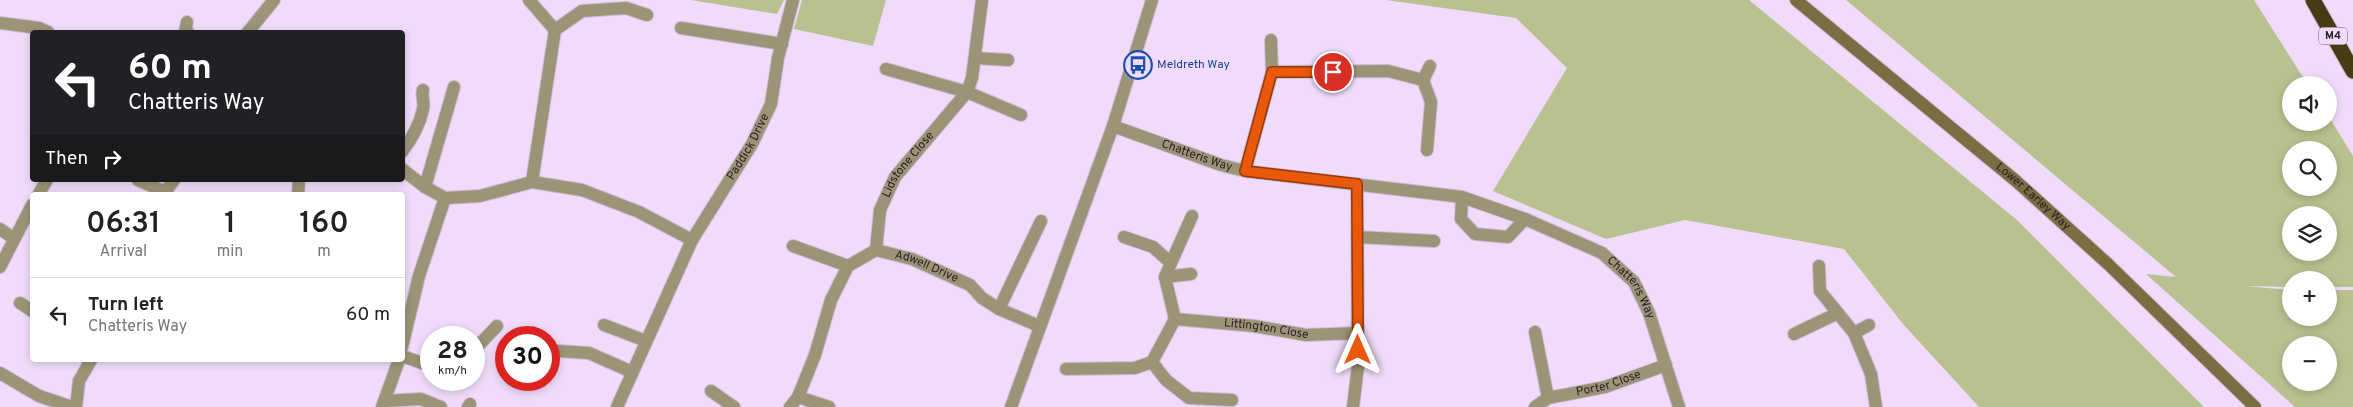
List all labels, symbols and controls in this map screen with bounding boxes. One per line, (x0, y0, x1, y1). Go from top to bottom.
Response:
road number: M4 (2319, 28, 2347, 44)
text: 60 m (128, 47, 212, 91)
icon: left (45, 50, 110, 115)
bus stop icon: Meldreth Way (1123, 50, 1153, 80)
pin (1312, 51, 1354, 93)
place label: Meldreth Way (1157, 57, 1230, 73)
icon: arrive (1319, 58, 1347, 86)
map controls (2282, 76, 2337, 391)
button: sound (2282, 76, 2337, 131)
text: Chatteris Way (128, 90, 264, 117)
street label: Paddick Drive (723, 111, 773, 183)
street label: Lidstone Close (879, 128, 938, 200)
street label: Chatteris Way (1159, 136, 1234, 176)
button: search (2282, 141, 2337, 196)
icon: right (98, 145, 126, 173)
text: Then (45, 147, 88, 171)
street label: Lower Earley Way (1992, 159, 2074, 234)
text: 06:31 (86, 206, 161, 243)
text: 1 (224, 206, 236, 243)
text: 160 (299, 206, 349, 243)
button: layers (2282, 206, 2337, 261)
text: Arrival (100, 242, 147, 262)
text: min (217, 242, 243, 262)
text: m (317, 242, 331, 262)
street label: Adwell Drive (893, 247, 961, 287)
street label: Chatteris Way (1603, 253, 1658, 321)
button: + (2282, 271, 2337, 326)
text: Turn left (88, 293, 164, 317)
icon: left (45, 301, 73, 329)
text: 60 m (346, 303, 390, 327)
street label: Littington Close (1223, 315, 1310, 343)
text: Chatteris Way (88, 317, 187, 337)
position arrow (1331, 323, 1383, 375)
speed limit sign: 30 (495, 326, 560, 391)
text: 28 (437, 336, 468, 368)
button: − (2282, 336, 2337, 391)
text: km/h (438, 363, 467, 379)
street label: Porter Close (1575, 367, 1643, 400)

